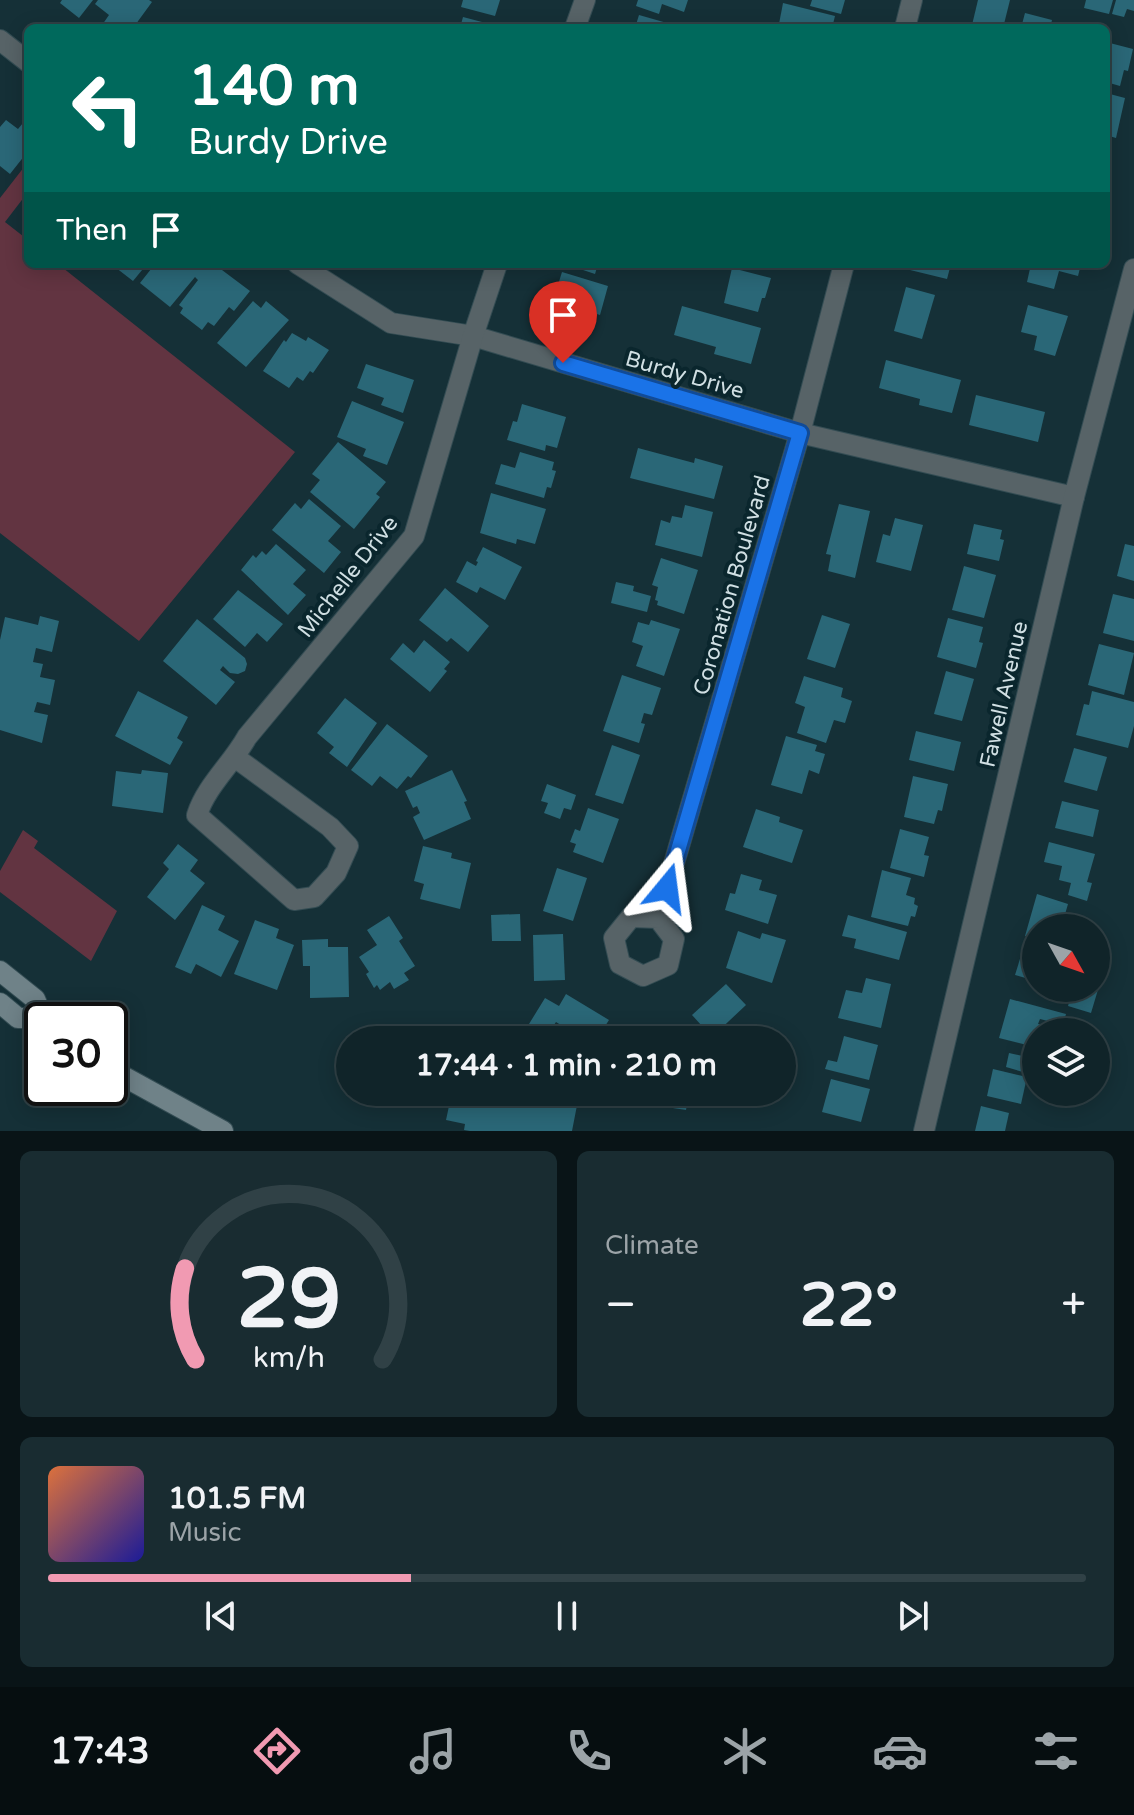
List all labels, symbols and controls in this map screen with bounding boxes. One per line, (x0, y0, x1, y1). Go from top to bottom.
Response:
text: 140 m (188, 53, 359, 120)
icon: left (56, 56, 160, 160)
text: Burdy Drive (188, 121, 388, 164)
icon: arrive (144, 208, 188, 252)
text: Then (56, 212, 128, 249)
pin (529, 281, 597, 363)
icon: arrive (541, 293, 585, 337)
street label: Burdy Drive (622, 346, 747, 404)
street label: Coronation Boulevard (688, 472, 776, 698)
street label: Michelle Drive (292, 511, 403, 643)
street label: Fawell Avenue (975, 619, 1033, 770)
position arrow (625, 846, 709, 930)
north arrow (1022, 914, 1110, 1002)
map controls (1022, 914, 1110, 1106)
speed limit sign: 30 (24, 1002, 128, 1106)
button: layers (1022, 1018, 1110, 1106)
text: 17:44 · 1 min · 210 m (415, 1047, 717, 1084)
text: Climate (605, 1230, 699, 1261)
text: 29 (236, 1250, 341, 1350)
text: 22° (800, 1270, 898, 1342)
text: − (605, 1279, 636, 1332)
text: + (1061, 1279, 1086, 1332)
text: km/h (253, 1341, 324, 1375)
text: 101.5 FM (168, 1480, 306, 1517)
text: Music (168, 1517, 241, 1548)
icon: previous (199, 1594, 243, 1638)
icon: pause (545, 1594, 589, 1638)
icon: next (891, 1594, 935, 1638)
icon: directions (249, 1723, 305, 1779)
icon: music (405, 1723, 461, 1779)
icon: phone (561, 1723, 617, 1779)
icon: climate (717, 1723, 773, 1779)
icon: car (872, 1723, 928, 1779)
icon: filters (1028, 1723, 1084, 1779)
text: 17:43 (50, 1730, 150, 1773)

